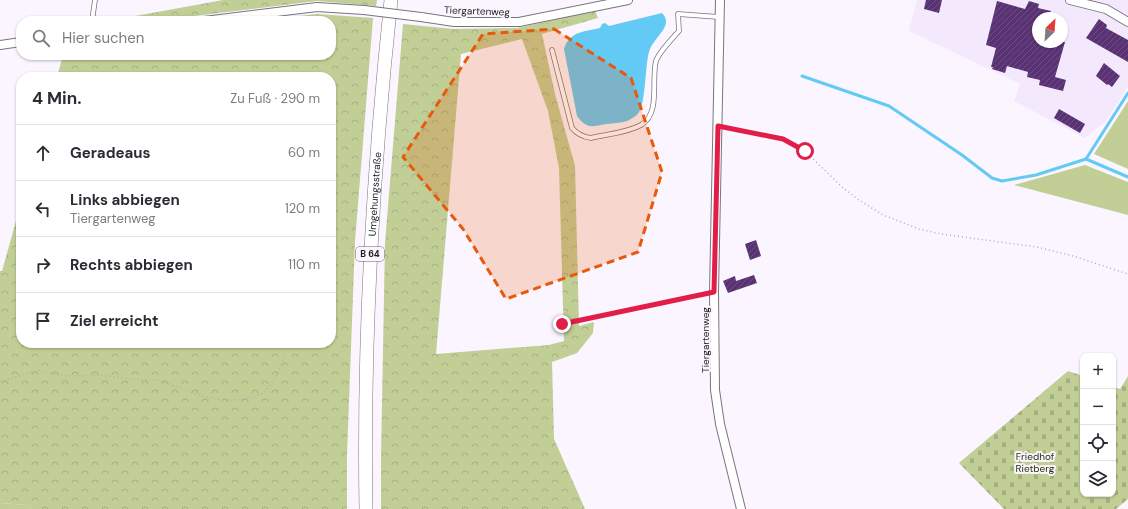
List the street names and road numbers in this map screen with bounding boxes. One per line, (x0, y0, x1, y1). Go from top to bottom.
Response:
street label: Tiergartenweg (444, 3, 511, 19)
street label: Umgehungsstraße (365, 151, 384, 237)
road number: B 64 (356, 247, 384, 261)
street label: Tiergartenweg (699, 307, 712, 373)

